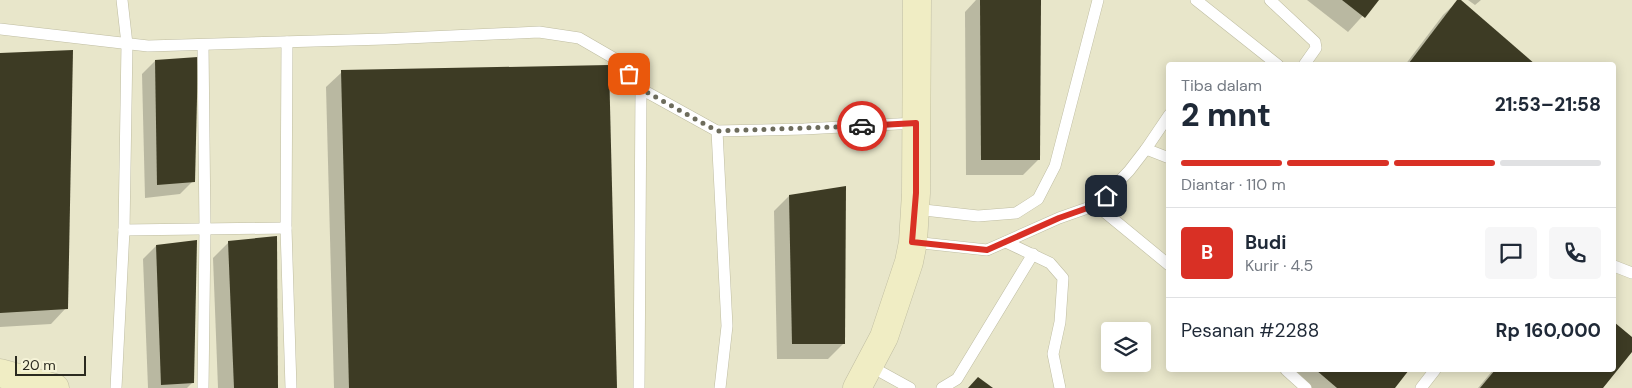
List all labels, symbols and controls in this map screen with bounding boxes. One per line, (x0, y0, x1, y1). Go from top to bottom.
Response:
pin (608, 53, 650, 95)
icon: bag (615, 60, 643, 88)
text: Tiba dalam (1181, 75, 1262, 96)
text: 21:53–21:58 (1495, 92, 1601, 117)
text: 2 mnt (1181, 94, 1271, 136)
courier (837, 101, 887, 151)
icon: car (848, 112, 876, 140)
text: Diantar · 110 m (1181, 174, 1286, 195)
pin (1085, 175, 1127, 217)
icon: home (1092, 182, 1120, 210)
button: chat (1485, 227, 1537, 279)
button: phone (1549, 227, 1601, 279)
text: Budi (1245, 230, 1286, 255)
text: B (1201, 240, 1213, 265)
text: Kurir · 4.5 (1245, 255, 1313, 276)
text: Pesanan #2288 (1181, 318, 1319, 343)
text: Rp 160,000 (1496, 318, 1601, 343)
map controls (1101, 322, 1151, 372)
button: layers (1101, 322, 1151, 372)
scale bar (15, 353, 86, 376)
text: 20 m (22, 356, 56, 374)

